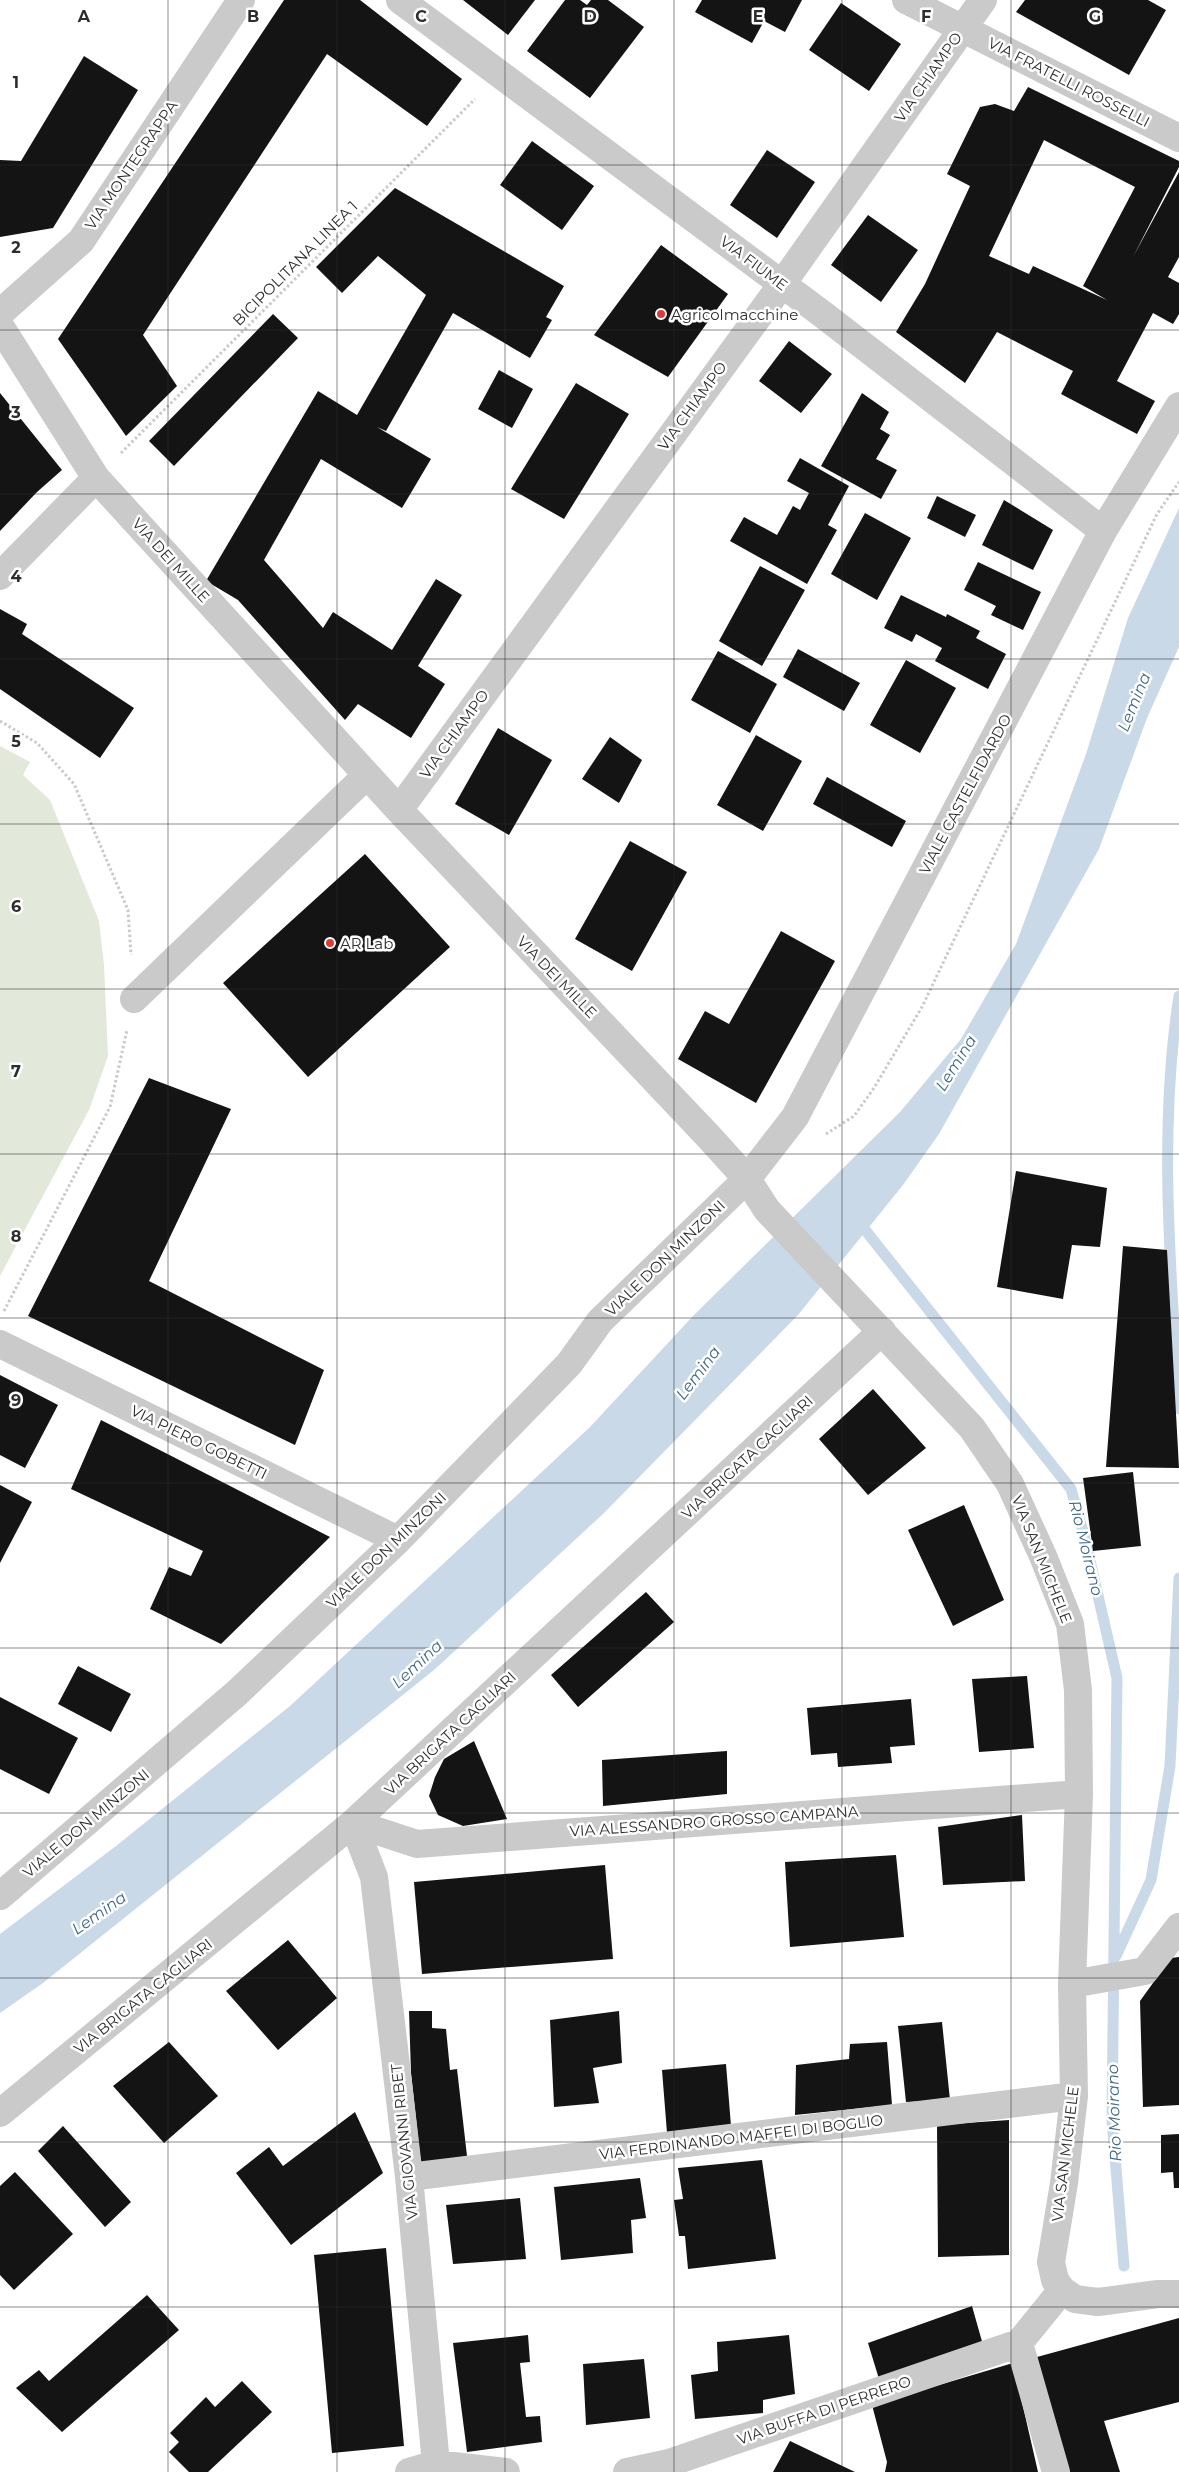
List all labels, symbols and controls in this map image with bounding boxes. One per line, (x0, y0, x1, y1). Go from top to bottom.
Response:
text: A (77, 7, 91, 26)
text: B (247, 7, 259, 26)
text: C (415, 7, 427, 26)
text: D (583, 7, 597, 26)
text: E (753, 7, 763, 26)
text: F (921, 7, 931, 26)
text: G (1089, 7, 1101, 26)
street label: VIA CHIAMPO (890, 28, 966, 126)
street label: VIA FRATELLI ROSSELLI (985, 33, 1153, 131)
text: 1 (13, 73, 19, 92)
street label: VIA MONTEGRAPPA (81, 97, 181, 233)
street label: BICIPOLITANA LINEA 1 (228, 196, 362, 330)
street label: VIA FIUME (716, 231, 792, 295)
text: 2 (11, 238, 21, 257)
place label: Agricolmacchine (671, 305, 798, 324)
marker: Agricolmacchine (655, 308, 667, 320)
street label: VIA CHIAMPO (653, 358, 731, 454)
text: 3 (10, 403, 21, 422)
street label: VIA DEI MILLE (128, 514, 214, 606)
text: 4 (10, 567, 22, 586)
water label: Lemina (1114, 670, 1154, 734)
street label: VIA CHIAMPO (415, 686, 493, 782)
street label: VIALE CASTELFIDARDO (915, 711, 1015, 877)
text: 5 (11, 732, 21, 751)
text: 6 (11, 897, 21, 916)
street label: VIA DEI MILLE (513, 932, 601, 1022)
place label: AR Lab (340, 934, 393, 953)
marker: AR Lab (324, 937, 336, 949)
water label: Lemina (932, 1032, 981, 1094)
text: 7 (11, 1062, 21, 1081)
street label: VIALE DON MINZONI (601, 1196, 729, 1320)
text: 8 (11, 1227, 21, 1246)
water label: Lemina (672, 1342, 724, 1403)
text: 9 (11, 1391, 21, 1410)
street label: VIA BRIGATA CAGLIARI (677, 1391, 817, 1523)
street label: VIA PIERO GOBETTI (128, 1401, 270, 1483)
street label: VIALE DON MINZONI (322, 1488, 450, 1612)
street label: VIA SAN MICHELE (1008, 1492, 1076, 1626)
water label: Rio Moirano (1065, 1498, 1107, 1598)
water label: Lemina (388, 1636, 446, 1692)
street label: VIA BRIGATA CAGLIARI (380, 1667, 520, 1799)
street label: VIALE DON MINZONI (19, 1764, 153, 1882)
street label: VIA ALESSANDRO GROSSO CAMPANA (569, 1801, 859, 1841)
water label: Lemina (68, 1887, 130, 1939)
street label: VIA BRIGATA CAGLIARI (70, 1934, 216, 2058)
street label: VIA GIOVANNI RIBET (386, 2063, 422, 2221)
water label: Rio Moirano (1103, 2064, 1125, 2162)
street label: VIA SAN MICHELE (1047, 2085, 1083, 2223)
street label: VIA FERDINANDO MAFFEI DI BOGLIO (598, 2110, 884, 2164)
street label: VIA BUFFA DI PERRERO (735, 2371, 913, 2449)

